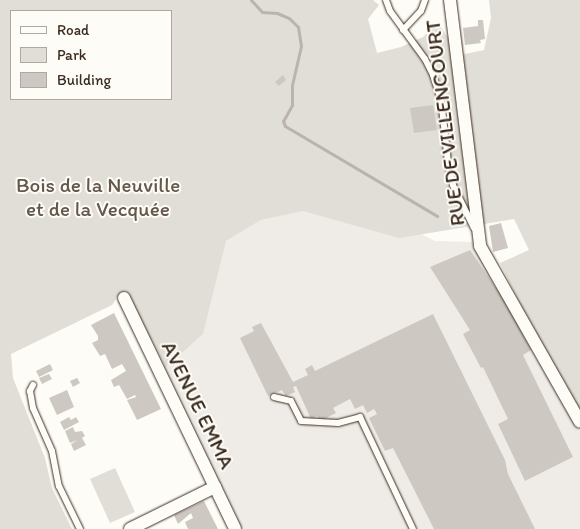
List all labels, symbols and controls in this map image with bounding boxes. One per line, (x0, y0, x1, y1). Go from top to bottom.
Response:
legend (10, 10, 172, 100)
street label: RUE DE VILLENCOURT (420, 18, 470, 228)
text: Road (57, 21, 89, 39)
text: Park (57, 46, 87, 64)
text: Building (57, 71, 111, 89)
park label: Bois de la Neuville et de la Vecquée (16, 172, 180, 222)
street label: AVENUE EMMA (156, 337, 240, 473)

